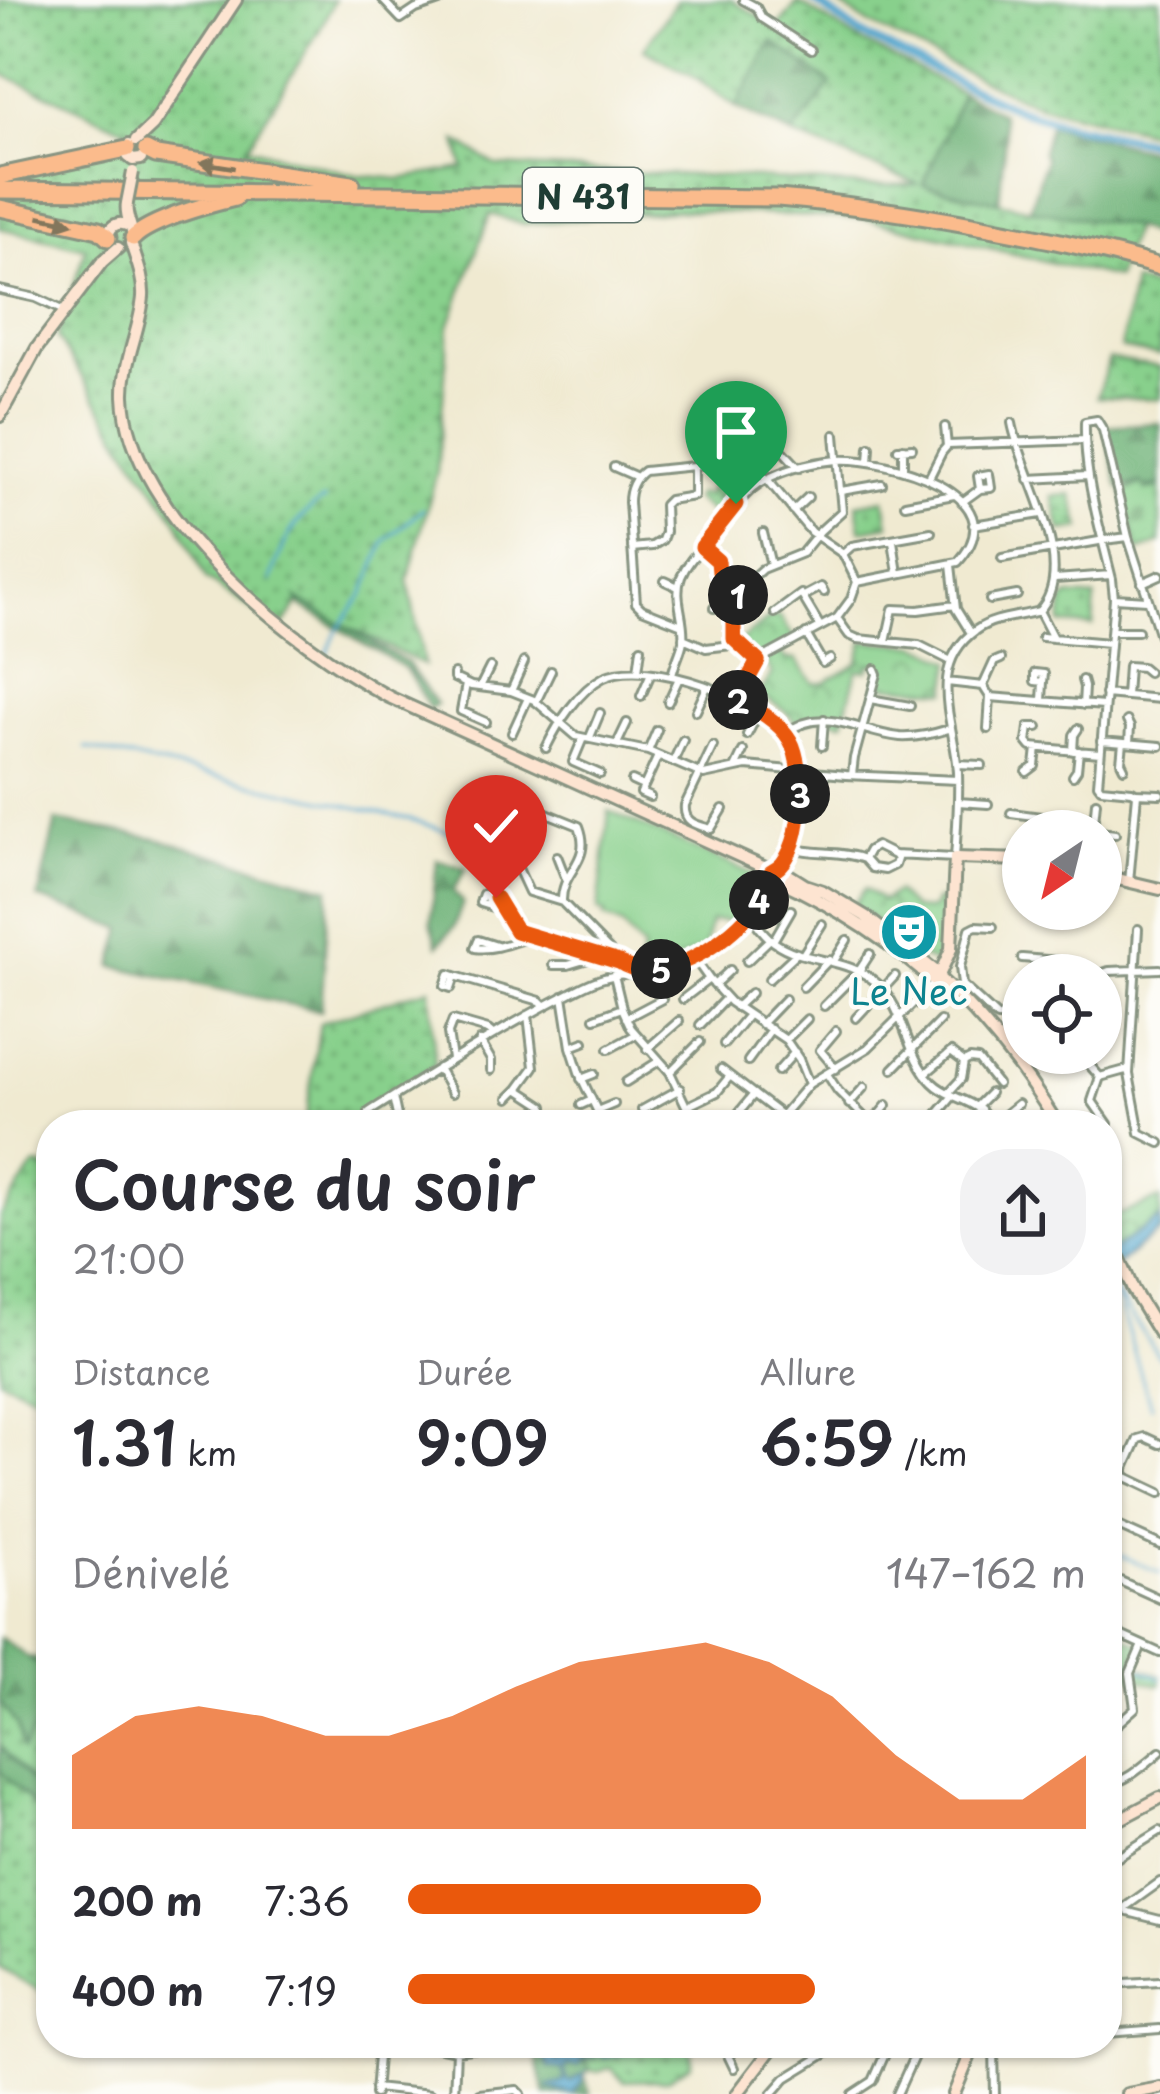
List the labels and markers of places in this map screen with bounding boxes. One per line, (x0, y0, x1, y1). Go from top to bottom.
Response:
pin (685, 381, 787, 504)
pin: 1 (708, 565, 768, 625)
pin: 2 (708, 670, 768, 730)
pin: 3 (770, 764, 830, 824)
pin (445, 775, 547, 898)
pin: 4 (729, 870, 789, 930)
theatre icon: Le Nec (878, 901, 940, 963)
pin: 5 (631, 939, 691, 999)
place label: Le Nec (850, 963, 968, 1017)

